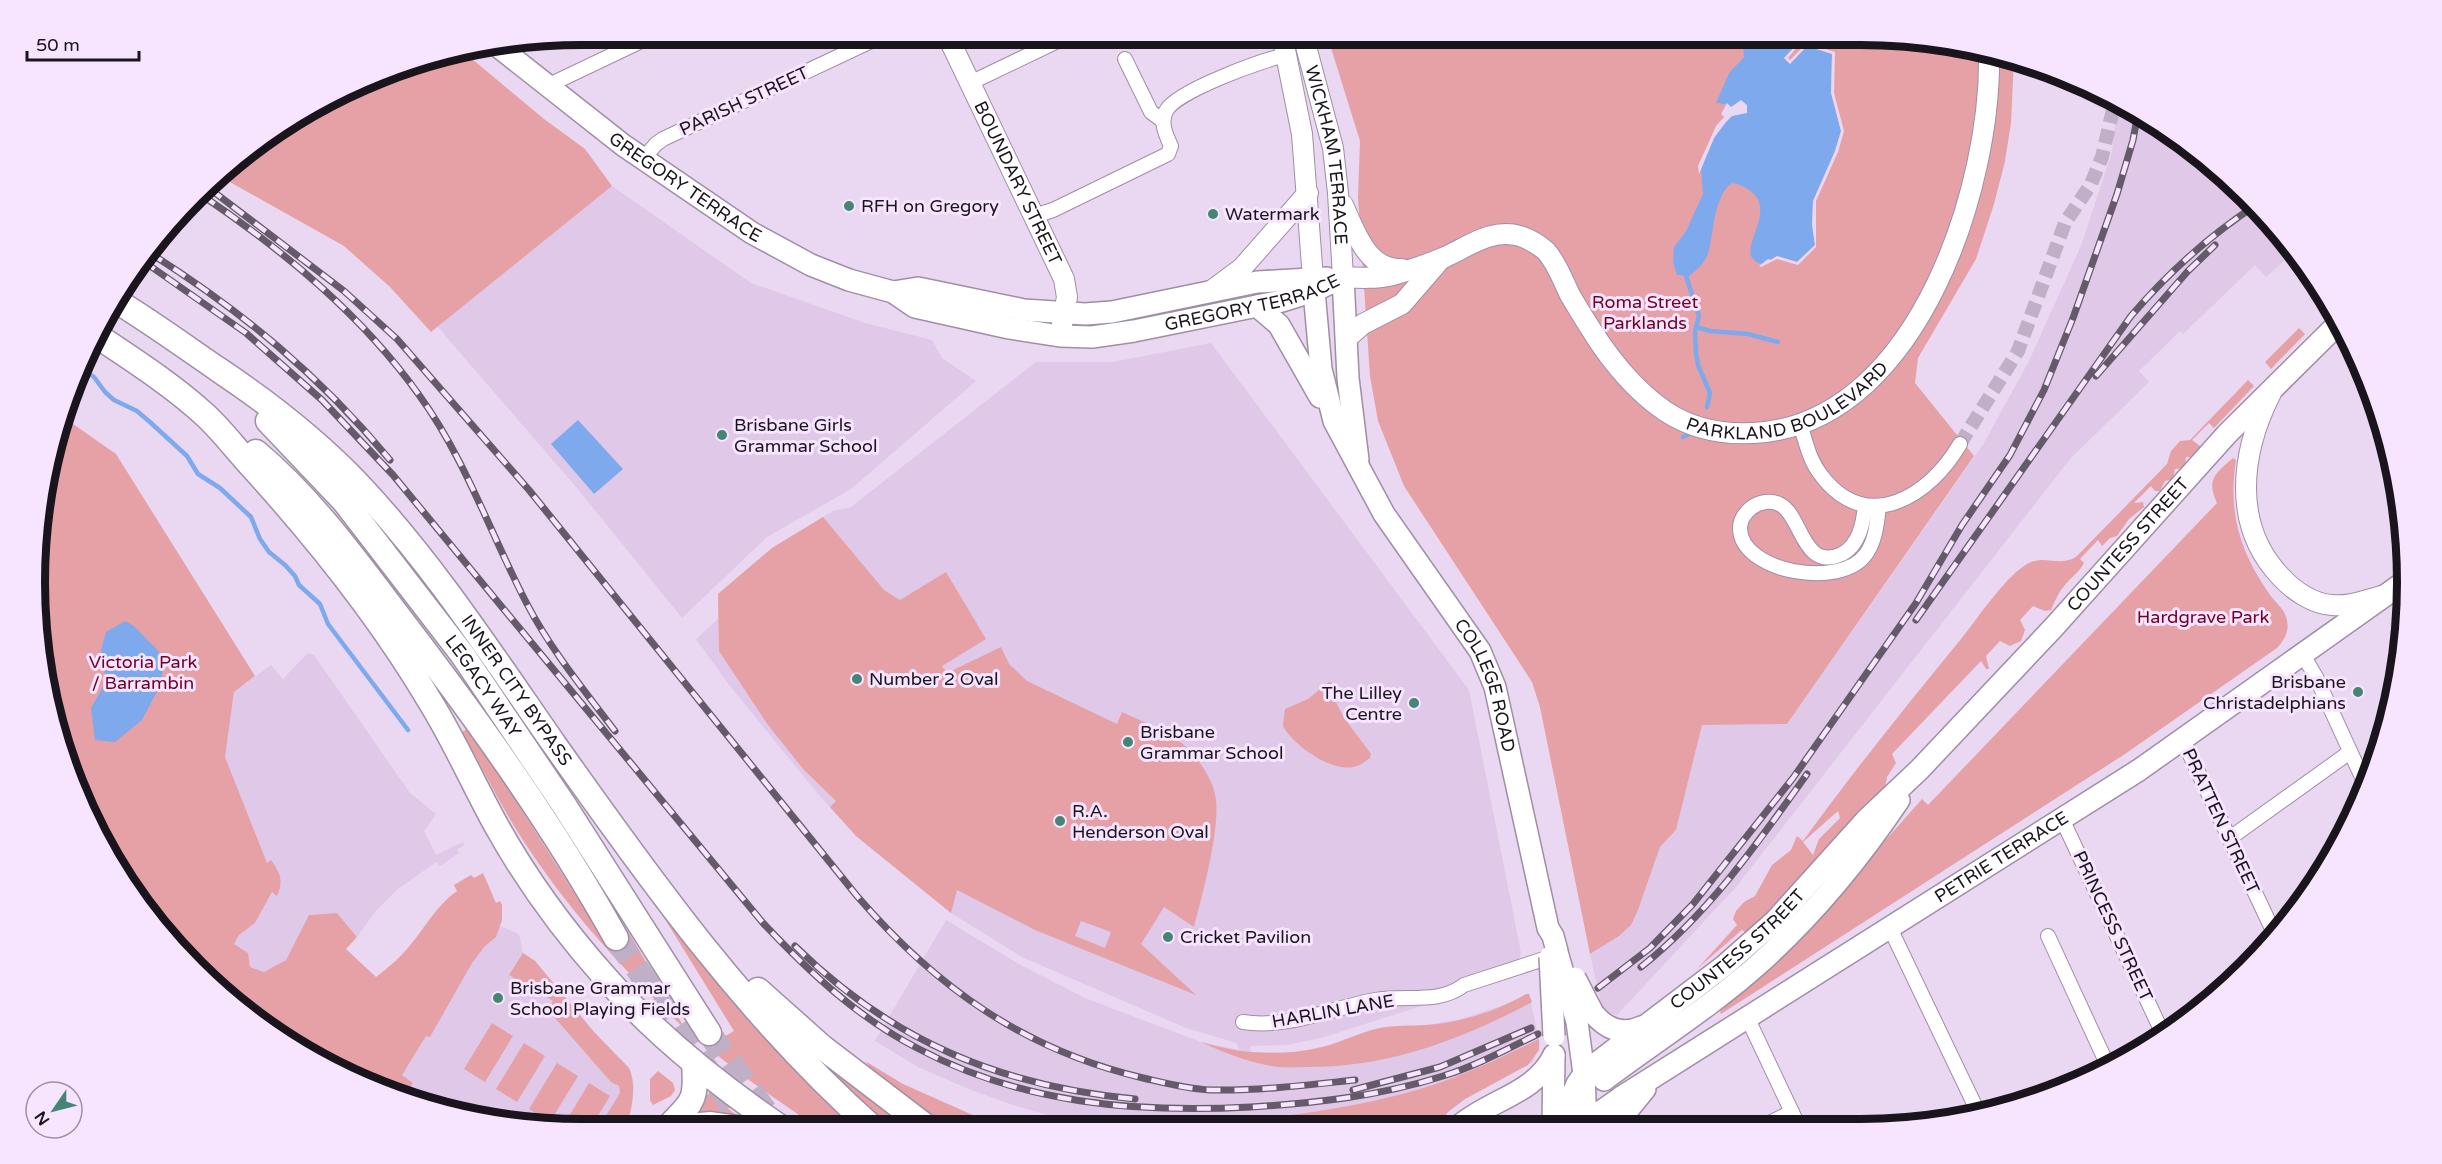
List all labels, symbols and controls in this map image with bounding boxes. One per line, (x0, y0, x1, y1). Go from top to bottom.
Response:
scale bar (27, 24, 140, 62)
text: 50 m (36, 34, 80, 56)
street label: PARISH STREET (676, 61, 812, 141)
street label: WICKHAM TERRACE (1301, 63, 1352, 246)
street label: BOUNDARY STREET (969, 97, 1067, 268)
street label: GREGORY TERRACE (605, 127, 766, 247)
place label: RFH on Gregory (861, 195, 999, 217)
marker: RFH on Gregory (842, 199, 856, 213)
place label: Watermark (1225, 203, 1320, 225)
marker: Watermark (1206, 207, 1220, 221)
street label: GREGORY TERRACE (1163, 269, 1343, 336)
park label: Roma Street Parklands (1592, 291, 1698, 334)
street label: PARKLAND BOULEVARD (1683, 357, 1893, 444)
place label: Brisbane Girls Grammar School (734, 414, 877, 457)
marker: Brisbane Girls Grammar School (715, 428, 729, 442)
street label: COUNTESS STREET (2062, 473, 2194, 616)
park label: Hardgrave Park (2137, 606, 2270, 628)
street label: INNER CITY BYPASS (456, 610, 577, 770)
street label: COLLEGE ROAD (1450, 614, 1520, 754)
street label: LEGACY WAY (440, 630, 526, 742)
park label: Victoria Park / Barrambin (89, 651, 198, 694)
place label: Number 2 Oval (869, 668, 998, 690)
place label: Brisbane Christadelphians (2203, 671, 2346, 714)
marker: Number 2 Oval (850, 672, 864, 686)
place label: The Lilley Centre (1322, 682, 1402, 725)
marker: Brisbane Christadelphians (2351, 685, 2365, 699)
marker: The Lilley Centre (1407, 696, 1421, 710)
place label: Brisbane Grammar School (1140, 721, 1283, 764)
marker: Brisbane Grammar School (1121, 735, 1135, 749)
street label: PRATTEN STREET (2178, 745, 2264, 897)
place label: R.A. Henderson Oval (1072, 800, 1209, 843)
street label: PETRIE TERRACE (1930, 807, 2072, 907)
marker: R.A. Henderson Oval (1053, 814, 1067, 828)
street label: PRINCESS STREET (2068, 847, 2158, 1005)
street label: COUNTESS STREET (1666, 884, 1809, 1014)
place label: Cricket Pavilion (1180, 926, 1311, 948)
marker: Cricket Pavilion (1161, 930, 1175, 944)
place label: Brisbane Grammar School Playing Fields (510, 977, 690, 1020)
street label: HARLIN LANE (1270, 989, 1396, 1033)
marker: Brisbane Grammar School Playing Fields (491, 991, 505, 1005)
north arrow (24, 1080, 84, 1140)
text: N (31, 1107, 54, 1129)

